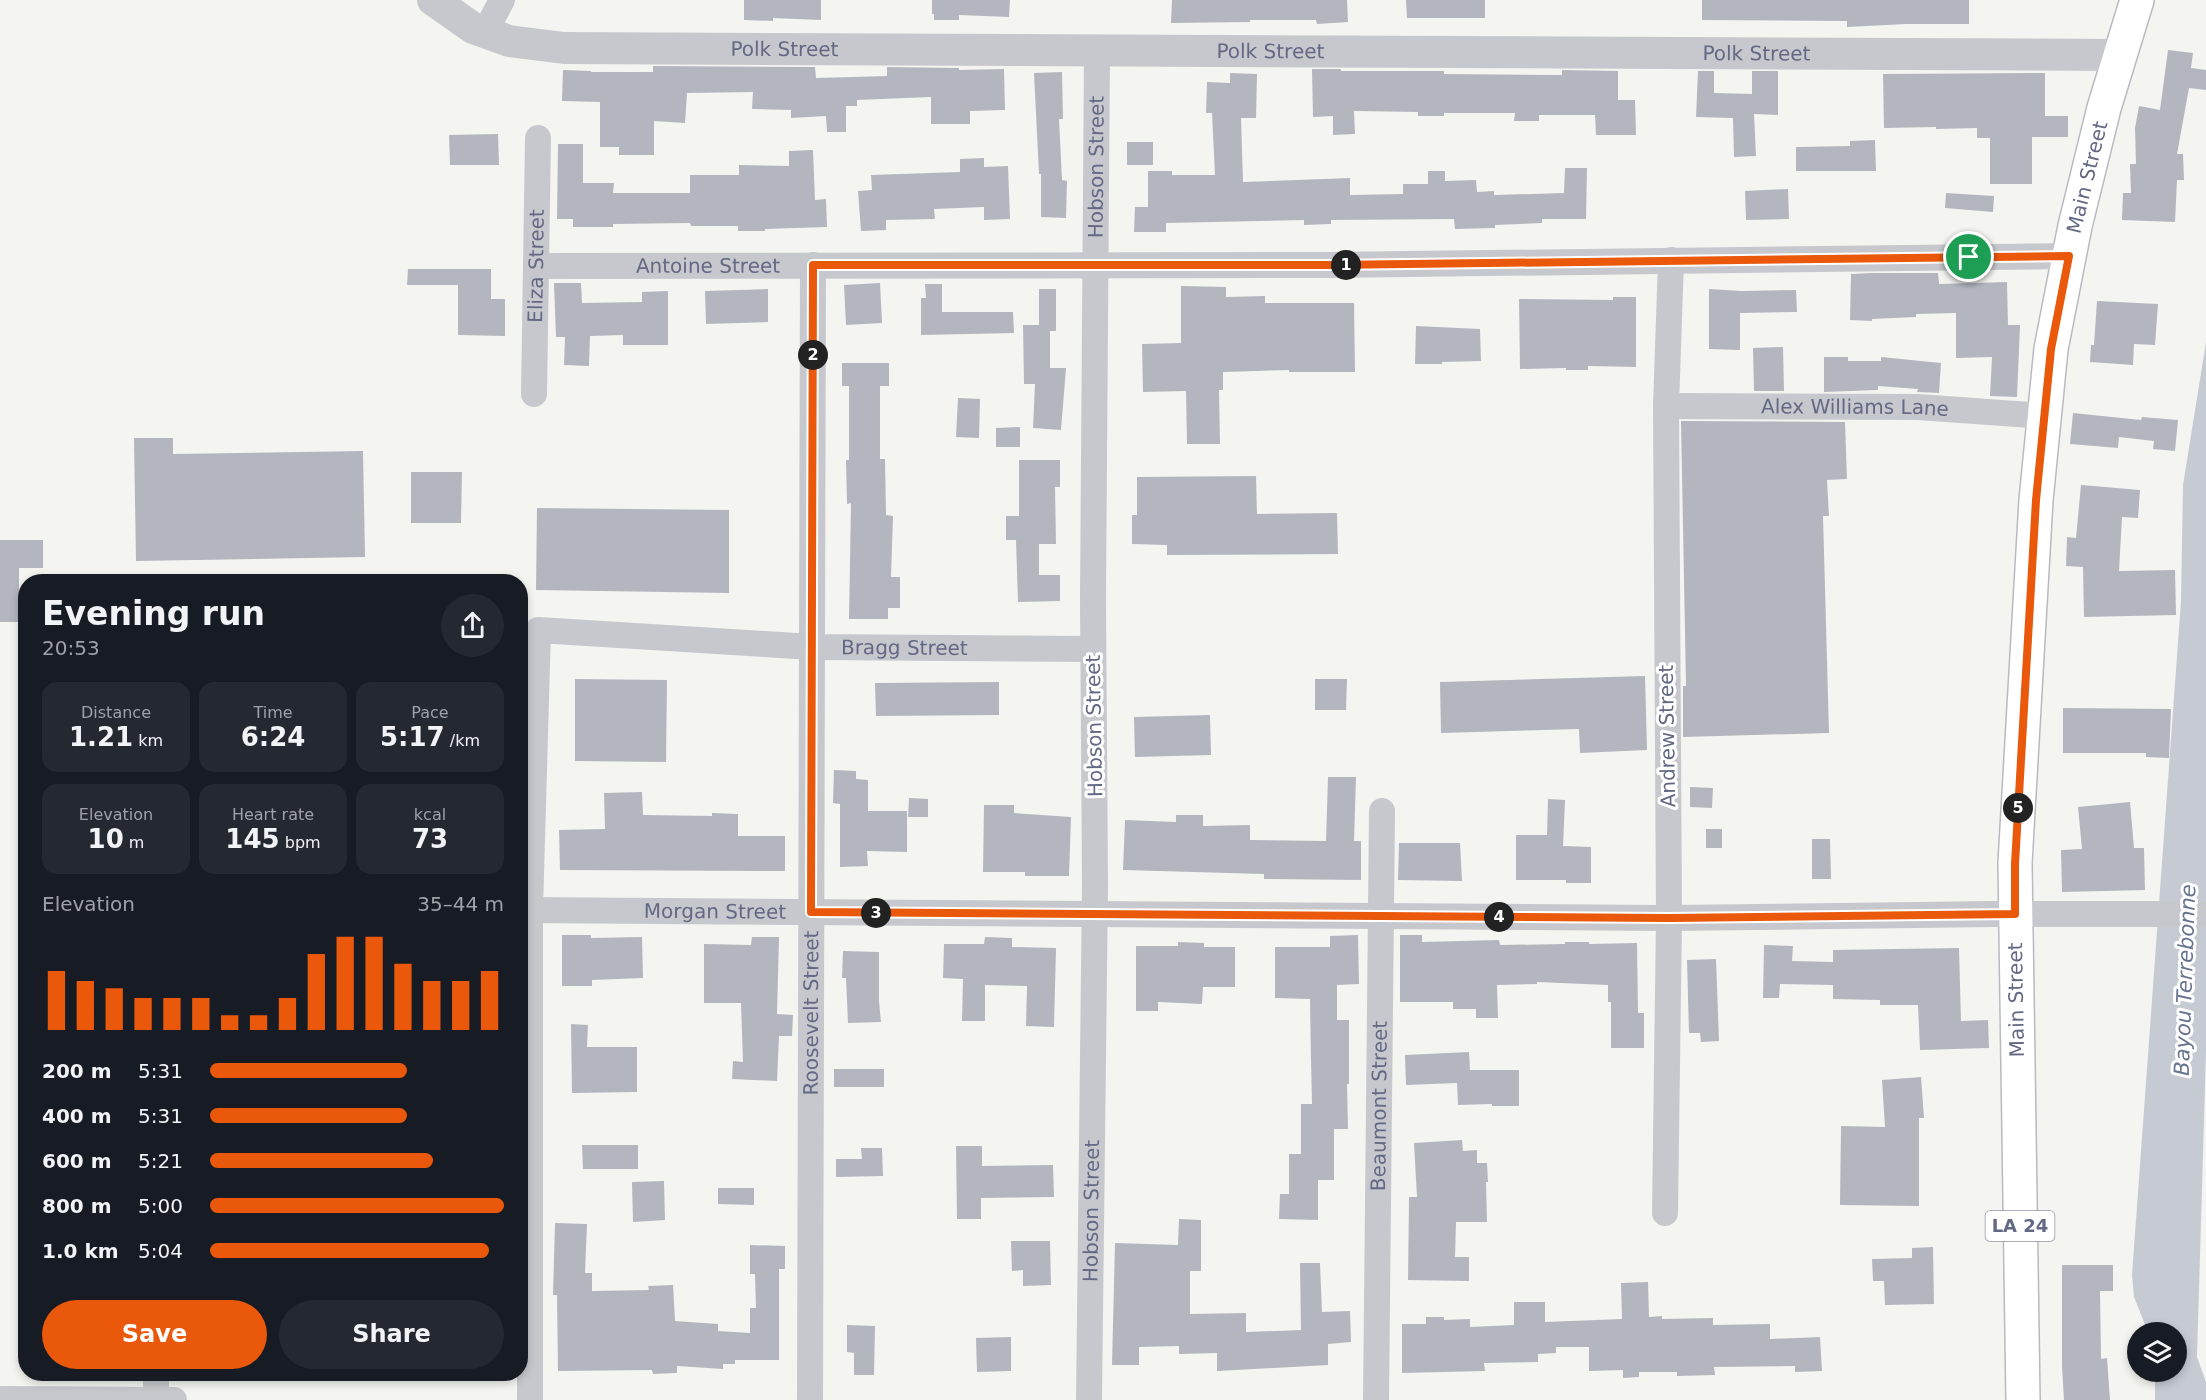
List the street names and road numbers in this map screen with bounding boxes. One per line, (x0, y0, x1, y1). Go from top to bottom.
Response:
street label: Polk Street (730, 37, 839, 61)
street label: Polk Street (1216, 39, 1325, 63)
street label: Polk Street (1702, 41, 1811, 66)
street label: Hobson Street (1084, 96, 1109, 238)
street label: Main Street (2062, 118, 2112, 236)
street label: Eliza Street (523, 209, 549, 323)
street label: Antoine Street (636, 254, 780, 278)
street label: Alex Williams Lane (1761, 394, 1950, 421)
street label: Bragg Street (841, 635, 968, 660)
street label: Hobson Street (1081, 654, 1107, 797)
street label: Andrew Street (1654, 664, 1680, 808)
street label: Morgan Street (644, 899, 786, 924)
street label: Roosevelt Street (799, 930, 823, 1096)
street label: Main Street (2003, 942, 2029, 1058)
street label: Beaumont Street (1366, 1021, 1392, 1191)
street label: Hobson Street (1078, 1139, 1104, 1282)
road number: LA 24 (1986, 1211, 2054, 1241)

